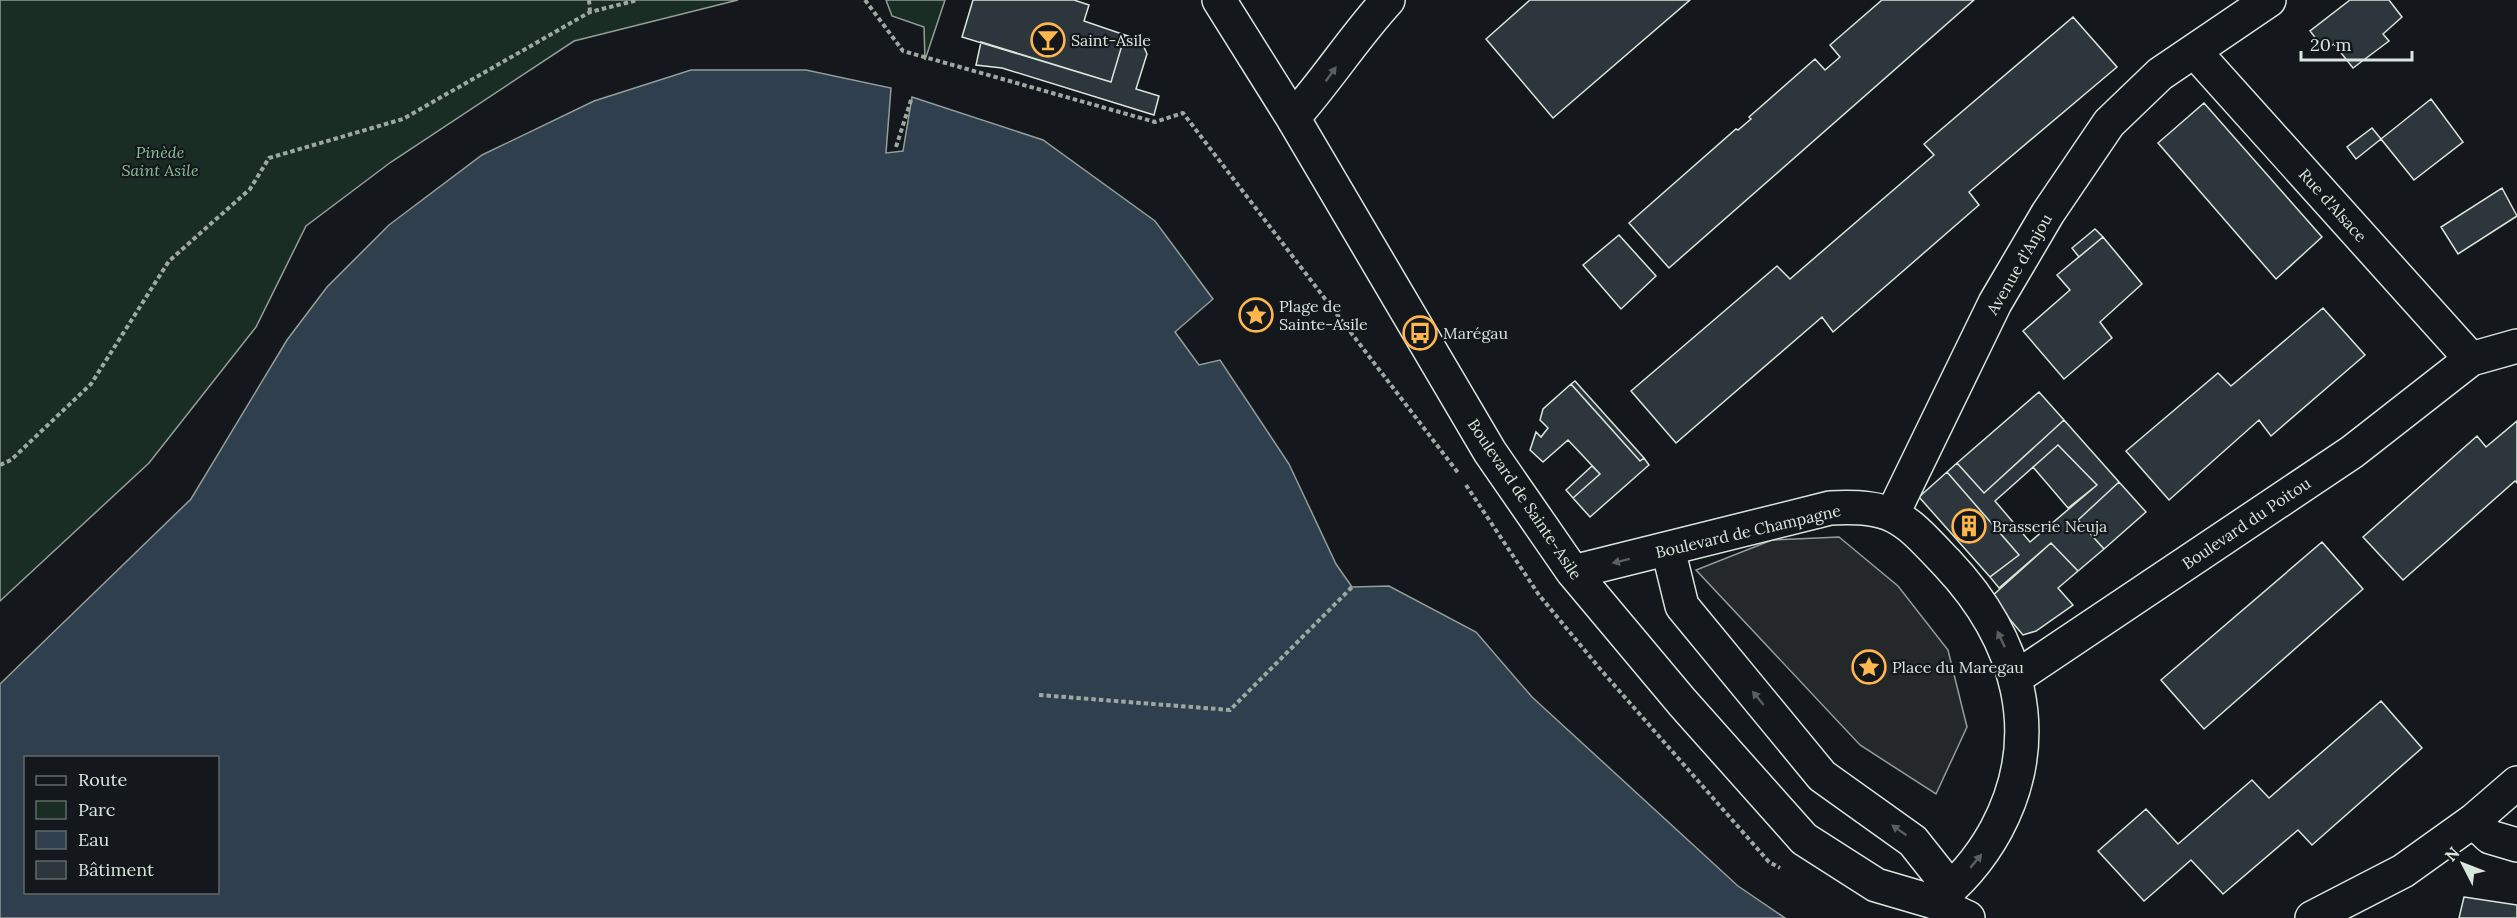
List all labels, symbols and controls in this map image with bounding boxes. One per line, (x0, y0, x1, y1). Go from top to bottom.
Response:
bar icon: Saint-Asile (1030, 22, 1066, 58)
scale bar (2301, 24, 2412, 62)
place label: Saint-Asile (1071, 30, 1151, 50)
text: 20 m (2310, 33, 2352, 56)
one-way arrow (1325, 66, 1337, 82)
park label: Pinède Saint Asile (121, 142, 199, 180)
street label: Rue d'Alsace (2295, 164, 2371, 246)
street label: Avenue d'Anjou (1981, 210, 2056, 319)
place label: Plage de Sainte-Asile (1279, 296, 1368, 334)
place icon: Plage de Sainte-Asile (1238, 297, 1274, 333)
bus stop icon: Marégau (1402, 315, 1438, 351)
place label: Marégau (1443, 323, 1508, 343)
street label: Boulevard de Sainte-Asile (1464, 415, 1587, 584)
street label: Boulevard du Poitou (2178, 472, 2314, 573)
street label: Boulevard de Champagne (1653, 500, 1843, 562)
building icon: Brasserie Neuja (1951, 508, 1987, 544)
place label: Brasserie Neuja (1992, 516, 2107, 536)
one-way arrow (1611, 556, 1630, 566)
one-way arrow (1996, 630, 2005, 647)
place icon: Place du Maregau (1851, 649, 1887, 685)
place label: Place du Maregau (1892, 657, 2024, 677)
one-way arrow (1751, 690, 1764, 706)
legend (24, 756, 219, 894)
text: Route (78, 768, 127, 791)
text: Parc (78, 798, 115, 821)
one-way arrow (1891, 825, 1906, 837)
text: Eau (78, 828, 109, 851)
north arrow (2433, 834, 2493, 894)
text: N (2440, 843, 2463, 865)
one-way arrow (1969, 854, 1982, 869)
text: Bâtiment (78, 858, 154, 881)

